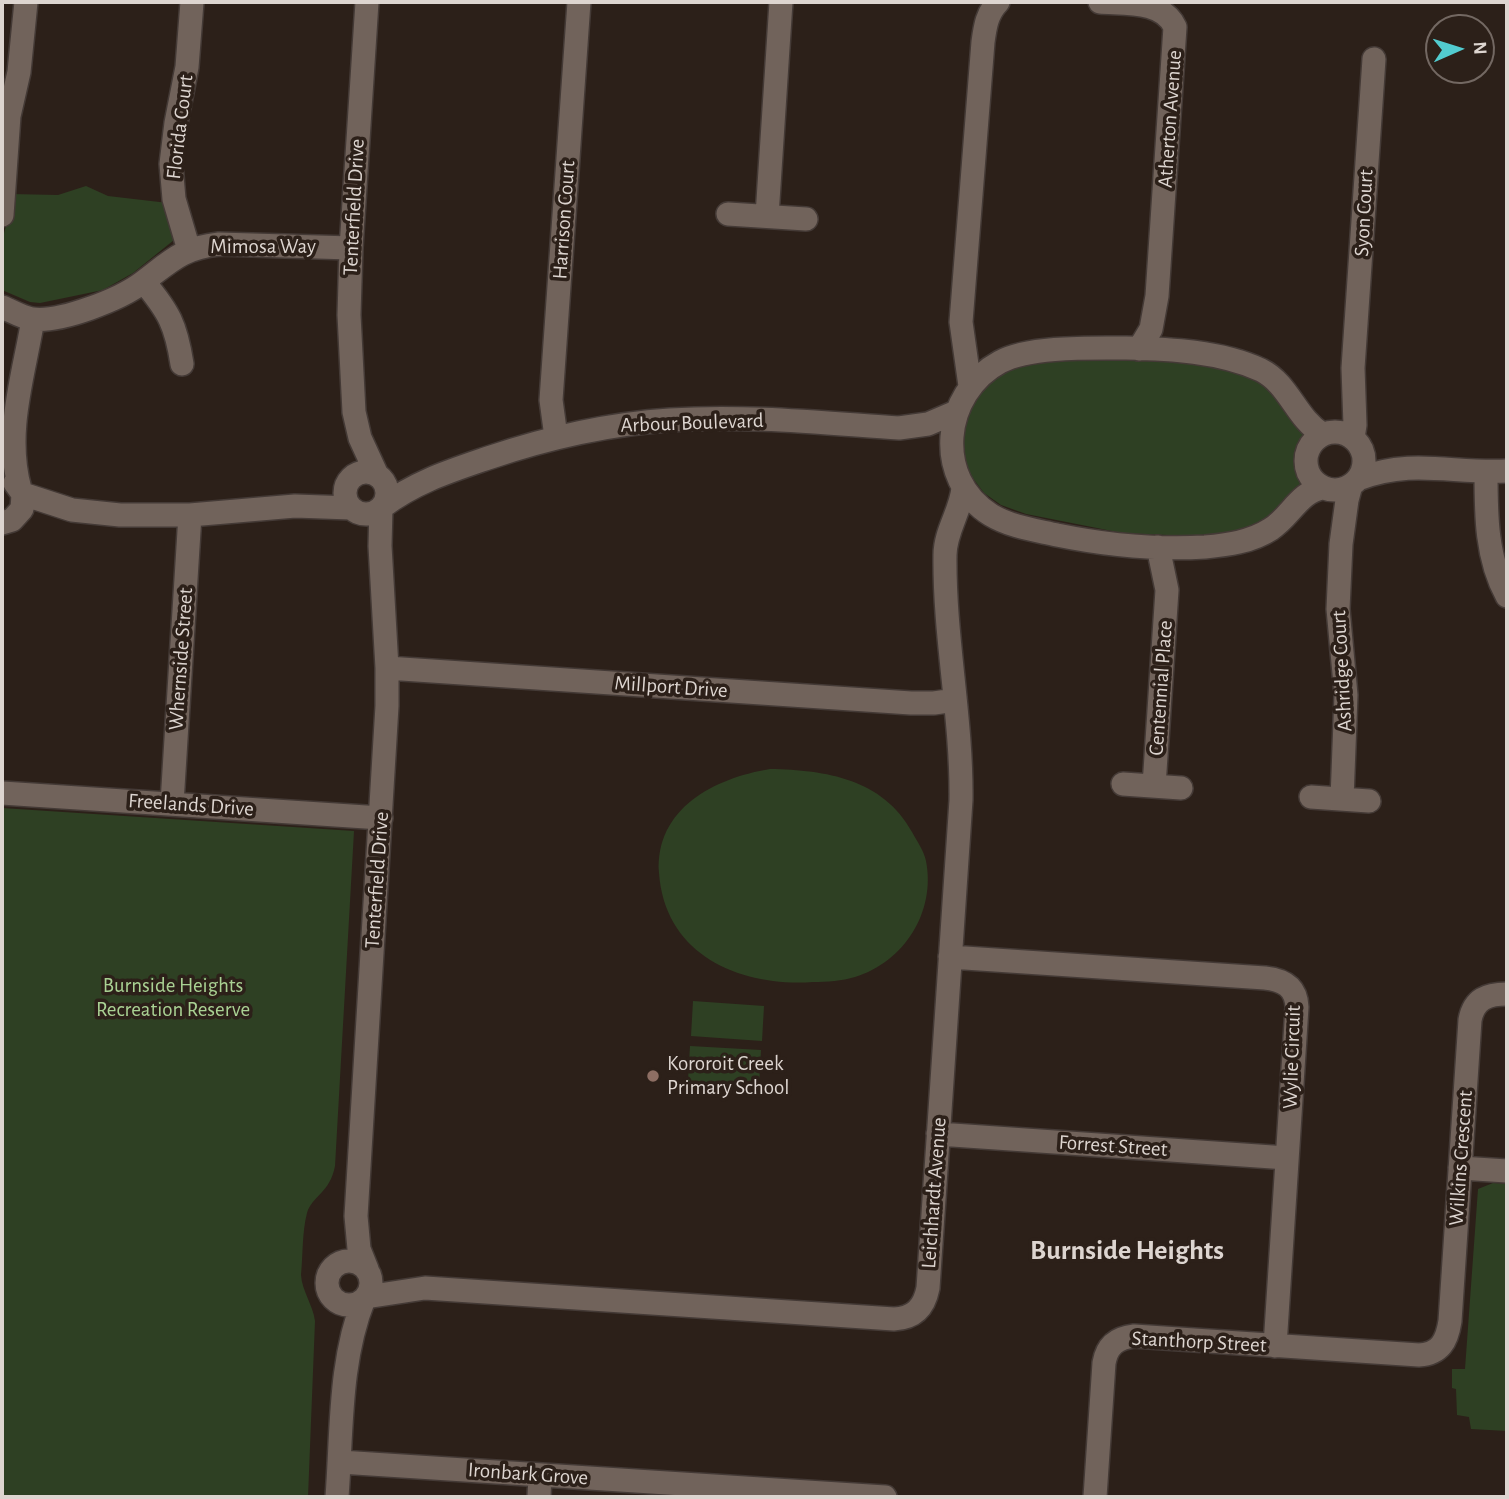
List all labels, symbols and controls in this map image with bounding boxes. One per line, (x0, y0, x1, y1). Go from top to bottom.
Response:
north arrow (1425, 14, 1495, 84)
text: N (1470, 41, 1489, 55)
street label: Atherton Avenue (1153, 49, 1187, 189)
street label: Florida Court (161, 73, 199, 181)
street label: Tenterfield Drive (338, 138, 370, 276)
street label: Harrison Court (547, 160, 581, 280)
street label: Syon Court (1349, 169, 1379, 257)
street label: Mimosa Way (210, 234, 316, 260)
street label: Arbour Boulevard (620, 408, 764, 438)
street label: Whernside Street (163, 587, 199, 731)
street label: Ashridge Court (1326, 610, 1358, 732)
street label: Centennial Place (1144, 620, 1178, 756)
street label: Millport Drive (614, 670, 728, 704)
street label: Freelands Drive (127, 788, 255, 822)
street label: Tenterfield Drive (360, 811, 394, 949)
park label: Burnside Heights Recreation Reserve (96, 973, 250, 1023)
street label: Wylie Circuit (1278, 1005, 1306, 1109)
place label: Kororoit Creek Primary School (667, 1051, 790, 1101)
marker: Kororoit Creek Primary School (645, 1068, 661, 1084)
street label: Wilkins Crescent (1444, 1089, 1478, 1227)
street label: Leichhardt Avenue (916, 1116, 952, 1270)
street label: Forrest Street (1058, 1130, 1168, 1162)
district label: Burnside Heights (1030, 1234, 1224, 1268)
street label: Stanthorp Street (1131, 1326, 1267, 1358)
street label: Ironbark Grove (467, 1457, 589, 1491)

